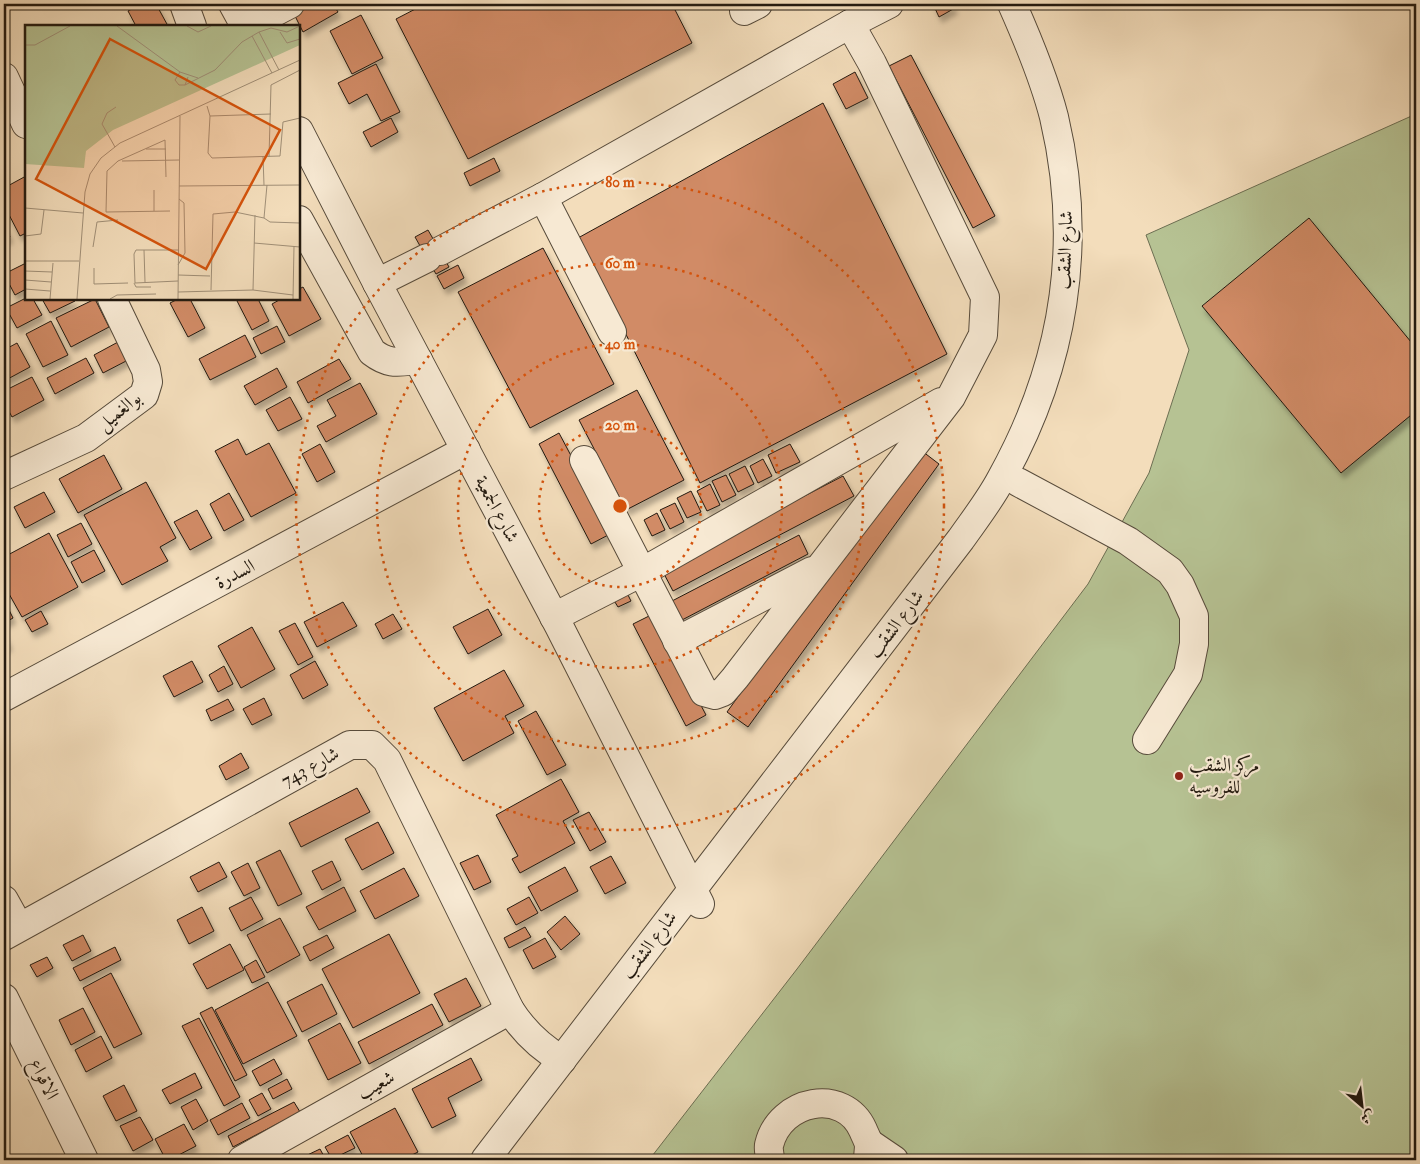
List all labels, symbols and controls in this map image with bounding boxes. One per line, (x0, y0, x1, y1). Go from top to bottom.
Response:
inset map (25, 25, 300, 300)
text: 80 m (605, 173, 635, 192)
street label: شارع الشقب (1052, 210, 1081, 290)
text: 60 m (605, 254, 635, 273)
text: 40 m (604, 335, 636, 354)
street label: بوالغميل (92, 386, 147, 437)
text: 20 m (605, 416, 635, 435)
street label: شارع الجمعية (467, 471, 525, 548)
centre of rings (611, 497, 629, 515)
street label: السدرة (211, 554, 259, 594)
street label: شارع الشقب (863, 585, 932, 665)
street label: شارع 743 (277, 741, 345, 795)
place label: مركز الشقب للفروسيه (1189, 753, 1259, 799)
marker: مركز الشقب للفروسيه (1173, 770, 1185, 782)
street label: شارع الشقب (616, 906, 685, 986)
street label: الاقواع (21, 1054, 64, 1105)
street label: شعيب (353, 1065, 399, 1105)
north arrow (1338, 1082, 1388, 1132)
text: ش (1358, 1106, 1378, 1128)

